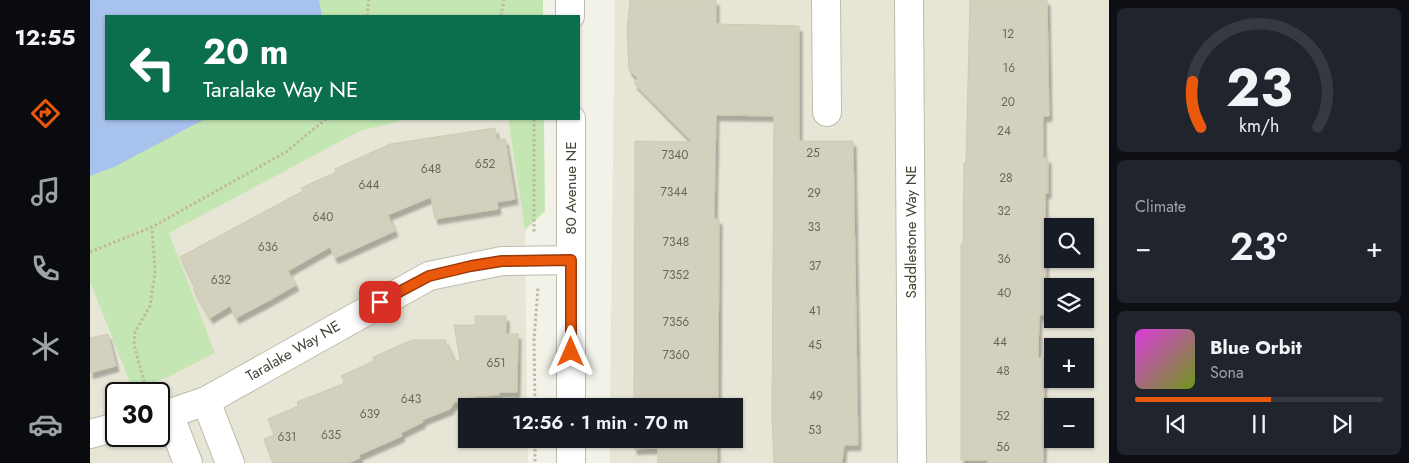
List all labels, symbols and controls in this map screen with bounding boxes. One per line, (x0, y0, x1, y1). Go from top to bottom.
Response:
text: 12:55 (14, 21, 76, 53)
house number: 12 (1002, 25, 1014, 43)
text: 20 m (203, 27, 288, 77)
icon: left (120, 35, 185, 100)
text: 23 (1226, 50, 1292, 126)
house number: 16 (1003, 59, 1015, 77)
text: Taralake Way NE (203, 73, 358, 105)
house number: 20 (1001, 93, 1015, 111)
icon: directions (28, 96, 63, 131)
text: km/h (1239, 113, 1279, 139)
house number: 24 (997, 122, 1011, 140)
street label: 80 Avenue NE (560, 142, 582, 234)
house number: 25 (806, 144, 820, 162)
house number: 7340 (661, 146, 689, 164)
house number: 652 (475, 155, 495, 173)
house number: 648 (421, 160, 441, 178)
street label: Saddlestone Way NE (900, 165, 922, 299)
house number: 28 (999, 169, 1013, 187)
icon: music (28, 174, 63, 209)
house number: 644 (359, 176, 379, 194)
house number: 7344 (661, 183, 687, 201)
house number: 29 (807, 184, 821, 202)
text: Climate (1135, 195, 1186, 218)
house number: 32 (997, 202, 1011, 220)
house number: 640 (312, 208, 334, 226)
house number: 33 (807, 218, 821, 236)
map controls (1044, 218, 1094, 448)
button: search (1044, 218, 1094, 268)
text: 23° (1230, 219, 1287, 274)
text: − (1135, 227, 1152, 268)
text: + (1366, 227, 1383, 268)
house number: 7348 (663, 233, 689, 251)
house number: 636 (258, 238, 278, 256)
house number: 36 (997, 250, 1011, 268)
icon: phone (28, 251, 63, 286)
house number: 37 (809, 257, 822, 275)
house number: 7352 (663, 266, 689, 284)
house number: 632 (211, 271, 231, 289)
button: layers (1044, 278, 1094, 328)
pin (359, 281, 401, 323)
house number: 40 (997, 284, 1011, 302)
icon: arrive (366, 288, 394, 316)
house number: 41 (809, 302, 821, 320)
house number: 7356 (663, 313, 689, 331)
street label: Taralake Way NE (242, 315, 344, 387)
position arrow (544, 325, 596, 377)
icon: climate (28, 329, 63, 364)
house number: 44 (993, 333, 1007, 351)
text: Blue Orbit (1210, 334, 1302, 361)
house number: 45 (808, 336, 822, 354)
button: + (1044, 338, 1094, 388)
house number: 7360 (663, 346, 689, 364)
house number: 651 (486, 354, 506, 372)
text: Sona (1210, 361, 1244, 384)
house number: 48 (996, 362, 1010, 380)
speed limit sign: 30 (105, 382, 170, 447)
house number: 49 (809, 387, 823, 405)
house number: 643 (401, 390, 422, 408)
button: − (1044, 398, 1094, 448)
house number: 639 (360, 405, 380, 423)
icon: car (28, 407, 63, 442)
house number: 52 (996, 407, 1010, 425)
text: 12:56 · 1 min · 70 m (512, 409, 689, 436)
icon: previous (1162, 410, 1190, 438)
icon: pause (1245, 410, 1273, 438)
icon: next (1328, 410, 1356, 438)
house number: 53 (808, 421, 822, 439)
house number: 635 (321, 426, 341, 444)
house number: 631 (278, 428, 296, 446)
house number: 56 (996, 438, 1010, 456)

